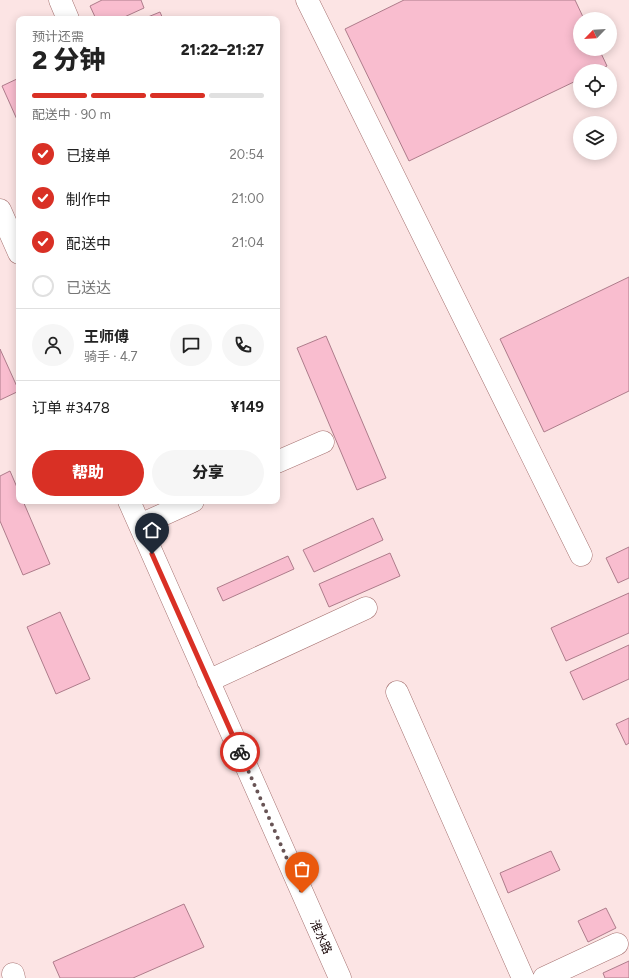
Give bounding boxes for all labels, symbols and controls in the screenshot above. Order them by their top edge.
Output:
north arrow [573,12,617,56]
map controls [573,12,617,160]
text: 预计还需 [32,29,84,44]
text: 21:22–21:27 [181,41,264,59]
text: 2 分钟 [32,44,105,76]
button: locate [573,64,617,108]
text: 配送中 · 90 m [32,107,111,122]
button: layers [573,116,617,160]
icon: check [32,143,54,165]
text: 已接单 [66,147,111,165]
text: 20:54 [230,147,264,162]
icon: check [32,187,54,209]
text: 制作中 [66,191,111,209]
text: 21:00 [231,191,264,206]
icon: check [32,231,54,253]
text: 配送中 [66,235,111,253]
text: 21:04 [232,235,264,250]
text: 已送达 [66,279,111,297]
button: person [32,324,74,366]
button: chat [170,324,212,366]
button: phone [222,324,264,366]
text: 王师傅 [84,328,129,346]
text: 骑手 · 4.7 [84,349,137,364]
text: ¥149 [231,398,264,416]
text: 订单 #3478 [32,399,110,417]
button: 帮助 [32,450,144,496]
button: 分享 [152,450,264,496]
pin [135,513,169,554]
icon: home [141,519,163,541]
courier [220,732,260,772]
icon: bike [229,741,251,763]
pin [285,852,319,893]
icon: bag [291,858,313,880]
street label: 淮水路 [307,918,335,956]

